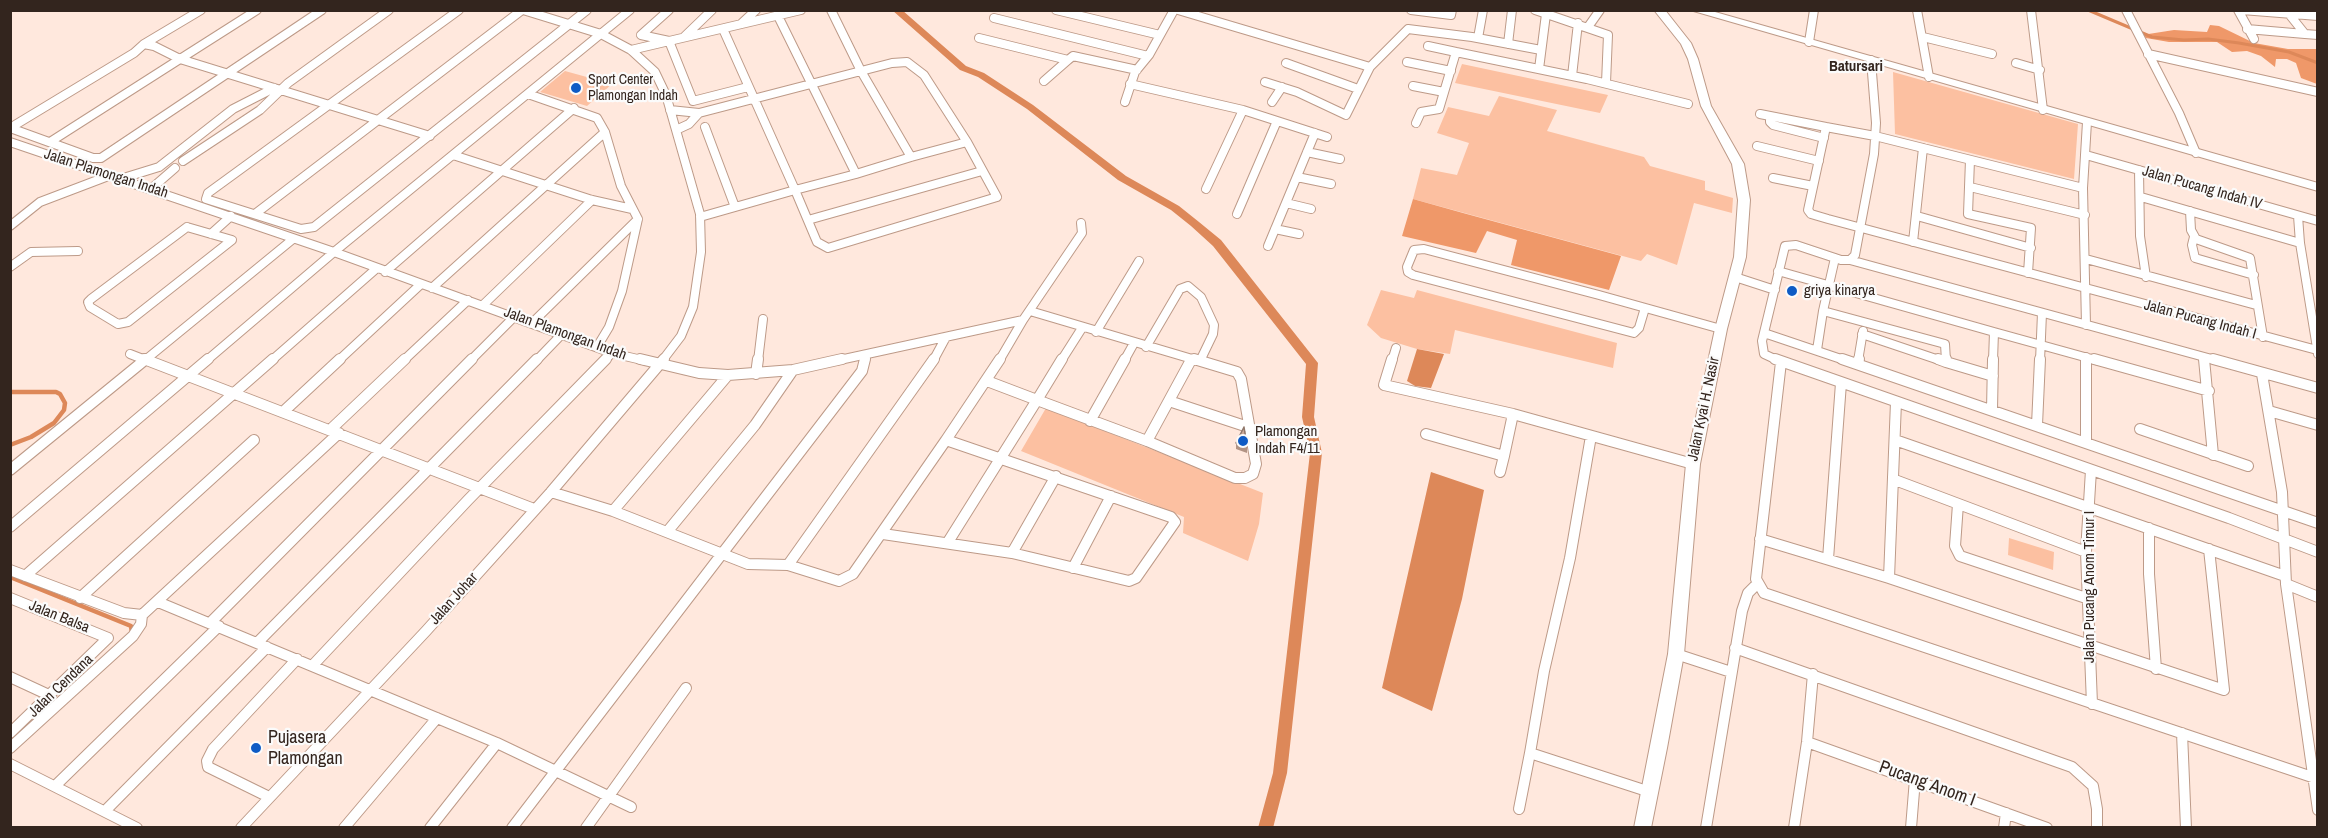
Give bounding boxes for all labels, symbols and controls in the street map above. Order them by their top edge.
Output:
district label: Batursari [1829,58,1883,76]
place label: Sport Center Plamongan Indah [588,72,678,104]
marker: Sport Center Plamongan Indah [569,81,583,95]
street label: Jalan Plamongan Indah [42,145,170,203]
street label: Jalan Pucang Indah IV [2140,162,2264,214]
place label: griya kinarya [1804,282,1875,300]
marker: griya kinarya [1785,284,1799,298]
street label: Jalan Pucang Indah I [2142,296,2258,344]
street label: Jalan Plamongan Indah [501,303,629,365]
street label: Jalan Kyai H. Nasir [1684,355,1724,463]
place label: Plamongan Indah F4/11 [1255,423,1320,458]
marker: Plamongan Indah F4/11 [1236,434,1250,448]
street label: Jalan Pucang Anom Timur I [2081,511,2099,663]
street label: Jalan Johar [426,569,482,629]
street label: Jalan Balsa [26,597,92,637]
street label: Jalan Cendana [25,651,97,721]
place label: Pujasera Plamongan [268,727,343,770]
marker: Pujasera Plamongan [249,741,263,755]
street label: Pucang Anom I [1876,757,1978,811]

